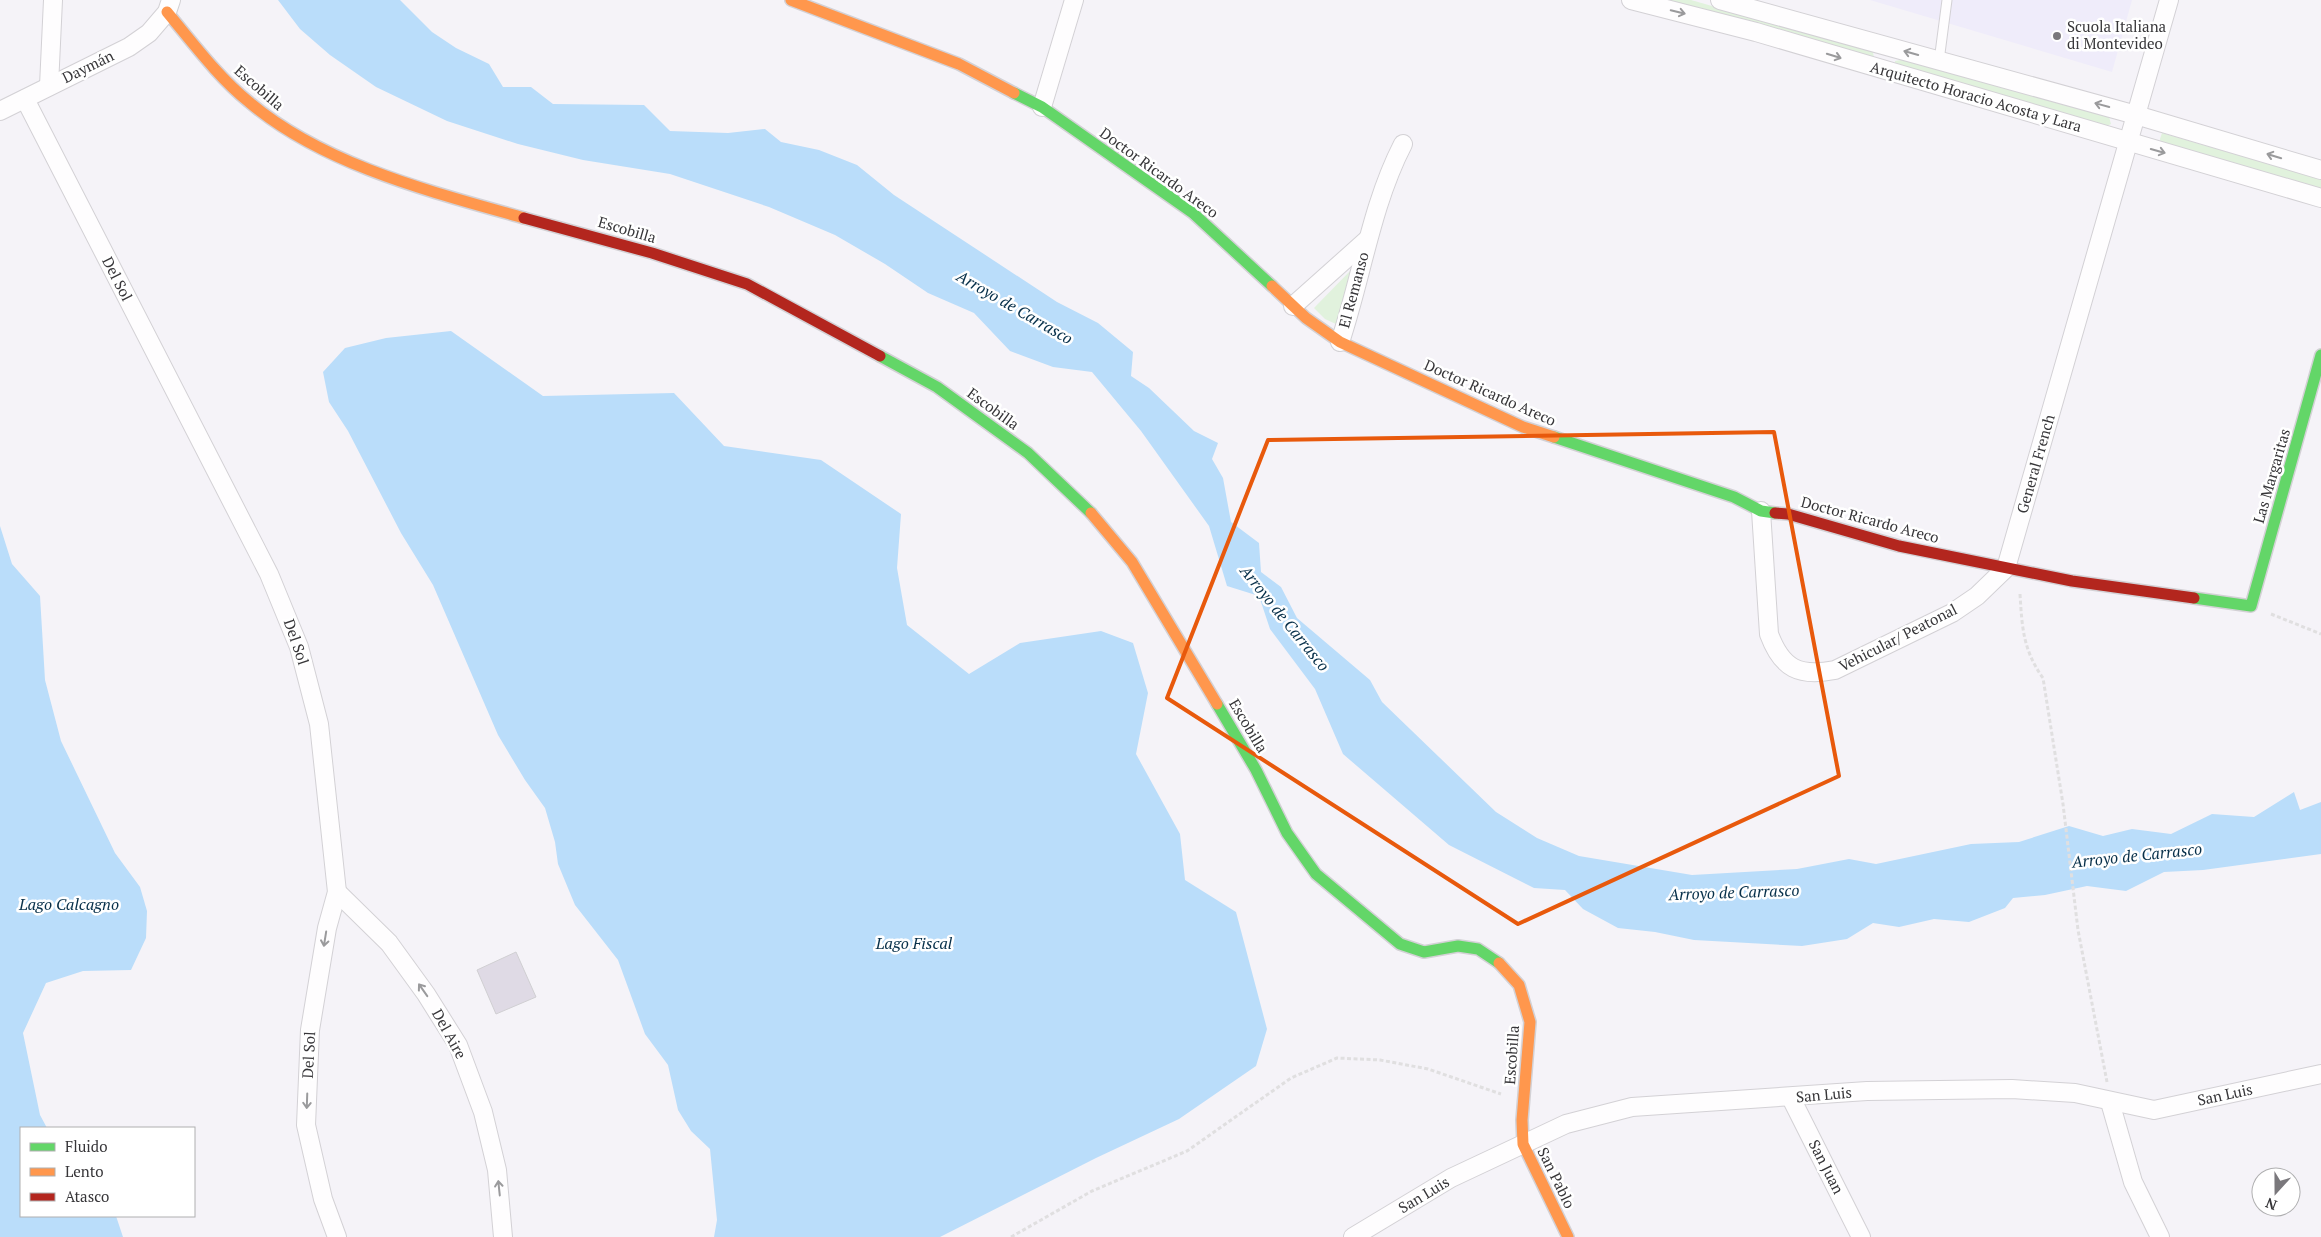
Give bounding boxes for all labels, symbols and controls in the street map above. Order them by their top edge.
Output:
one-way arrow [1670,8,1686,17]
place label: Scuola Italiana di Montevideo [2067,16,2167,53]
marker: Scuola Italiana di Montevideo [2051,30,2063,42]
street label: Daymán [58,45,117,87]
one-way arrow [1904,48,1920,58]
one-way arrow [1826,51,1842,61]
street label: Arquitecto Horacio Acosta y Lara [1868,56,2085,136]
street label: Escobilla [231,60,289,115]
one-way arrow [2094,100,2110,110]
street label: Doctor Ricardo Areco [1096,122,1223,222]
one-way arrow [2150,146,2166,156]
one-way arrow [2267,151,2283,161]
street label: Escobilla [596,211,659,247]
street label: El Remanso [1333,250,1373,330]
street label: Del Sol [98,253,138,304]
water label: Arroyo de Carrasco [952,264,1077,349]
street label: Doctor Ricardo Areco [1421,354,1559,430]
street label: Escobilla [964,383,1024,434]
street label: General French [2011,412,2059,516]
street label: Las Margaritas [2248,426,2294,525]
street label: Doctor Ricardo Areco [1799,491,1941,547]
water label: Arroyo de Carrasco [1235,559,1335,676]
street label: Vehicular/ Peatonal [1835,599,1960,676]
street label: Del Sol [280,616,314,667]
street label: Escobilla [1225,695,1273,757]
water label: Arroyo de Carrasco [2070,837,2203,873]
water label: Arroyo de Carrasco [1667,879,1800,905]
water label: Lago Calcagno [18,893,119,915]
one-way arrow [319,931,329,947]
water label: Lago Fiscal [875,932,953,954]
one-way arrow [418,983,428,997]
street label: Del Aire [428,1005,472,1062]
street label: Escobilla [1499,1024,1523,1085]
street label: Del Sol [297,1031,319,1079]
street label: San Luis [2195,1078,2254,1110]
street label: San Luis [1795,1082,1853,1106]
one-way arrow [303,1092,312,1108]
legend [20,1127,195,1217]
text: Fluido [65,1136,107,1156]
street label: San Juan [1805,1136,1849,1197]
street label: San Pablo [1534,1144,1580,1211]
text: Lento [65,1161,104,1181]
north arrow [2251,1167,2301,1217]
street label: San Luis [1394,1171,1453,1217]
one-way arrow [494,1181,504,1197]
text: Atasco [65,1186,109,1206]
text: N [2262,1194,2280,1215]

